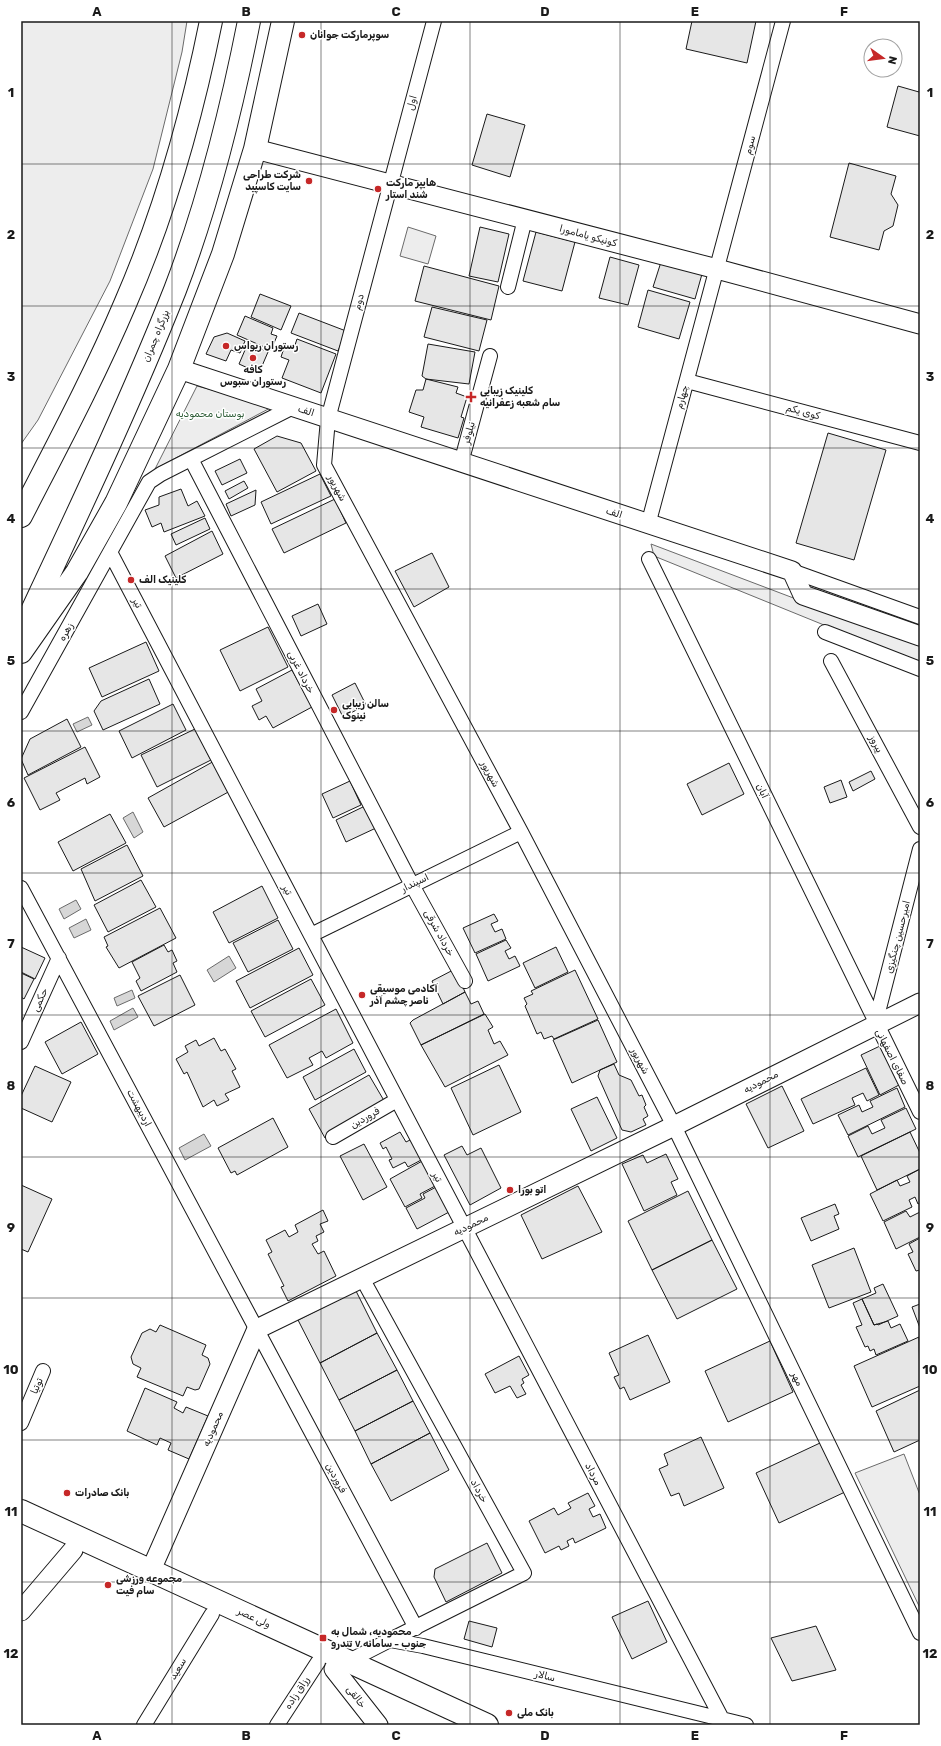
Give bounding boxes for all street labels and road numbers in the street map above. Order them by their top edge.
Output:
street label: اول [404,94,420,112]
street label: سوم [742,134,758,156]
street label: کونیکو یامامورا [558,223,619,250]
street label: دوم [351,292,367,311]
street label: بزرگراه چمران [140,308,172,364]
street label: چهارم [673,384,691,410]
street label: کوی یکم [785,402,822,422]
street label: الف [296,403,316,419]
street label: نیلوفر [460,420,478,447]
street label: شهریور [325,472,349,503]
street label: الف [604,505,624,521]
street label: تیر [129,595,145,611]
street label: زهره [56,621,76,643]
street label: خرداد غربی [285,649,317,695]
street label: پیروز [865,732,886,756]
street label: شهریور [478,758,502,789]
street label: آبان [753,781,771,801]
street label: اسپندار [398,871,431,896]
street label: تیر [279,882,295,898]
street label: امیرحسین چنگیزی [883,899,913,975]
street label: خرداد شرقی [421,908,457,958]
street label: حکمی [29,986,51,1014]
street label: صفای اصفهانی [873,1027,911,1087]
street label: شهریور [628,1045,652,1076]
street label: محمودیه [742,1068,781,1096]
street label: اردیبهشت [124,1087,154,1129]
street label: فروردین [348,1105,382,1131]
street label: تیر [429,1169,445,1185]
street label: محمودیه [452,1211,491,1239]
street label: مهر [788,1369,806,1389]
street label: توتیا [28,1376,46,1396]
street label: محمودیه [200,1409,226,1448]
street label: فروردین [323,1461,349,1495]
street label: مرداد [582,1461,604,1488]
street label: خرداد [468,1477,490,1505]
street label: ولی عصر [235,1605,273,1631]
street label: سعید [167,1656,189,1682]
street label: سالار [533,1667,556,1684]
street label: رزاق زاده [282,1674,312,1712]
street label: خالقی [344,1683,368,1711]

